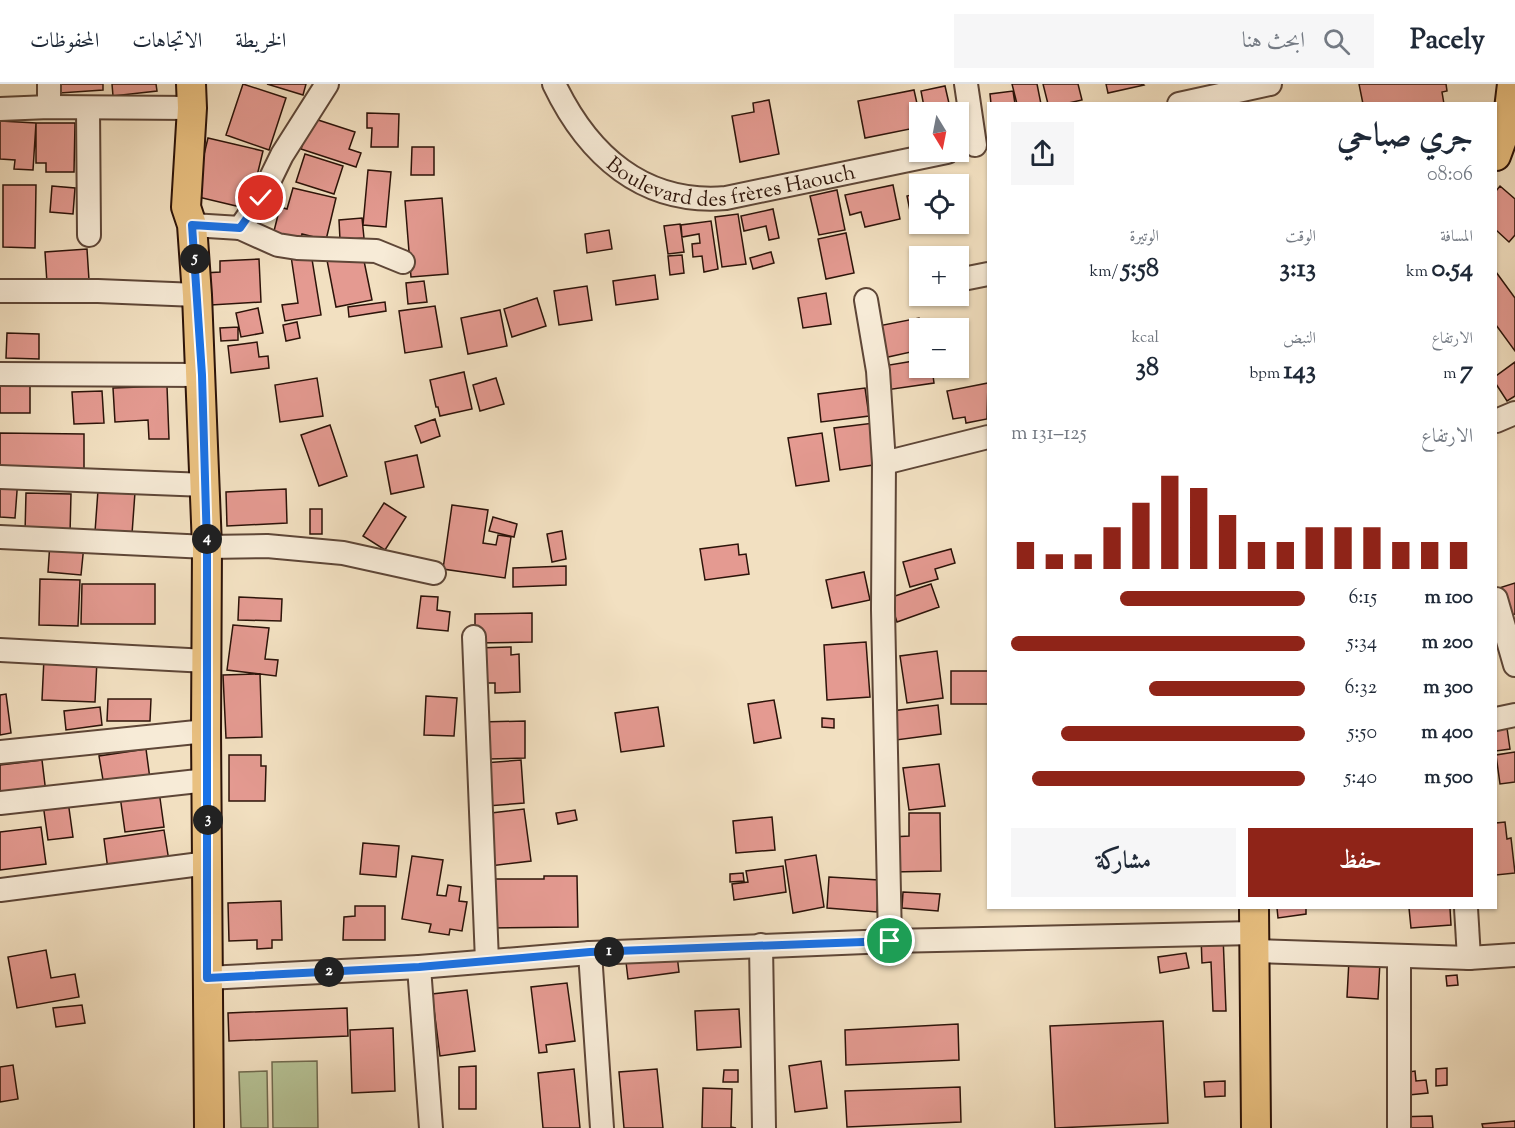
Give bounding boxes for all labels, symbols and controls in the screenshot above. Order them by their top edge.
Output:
search box [954,14,1374,68]
text: Pacely [1410,21,1485,61]
icon: search [1320,25,1353,58]
text: ابحث هنا [1242,26,1305,58]
text: المحفوظات [30,27,99,57]
text: الاتجاهات [132,27,202,57]
text: الخريطة [235,27,286,57]
north arrow [909,102,969,162]
map controls [909,102,969,378]
text: جري صباحي [1337,114,1473,162]
button: share [1011,122,1074,185]
street label: Boulevard des frères Haouch [599,151,858,216]
text: 08:06 [1427,161,1473,190]
pin [235,172,286,223]
button: locate [909,174,969,234]
icon: check [244,181,277,214]
text: الوتيرة [1129,226,1159,249]
text: الوقت [1285,226,1316,249]
text: المسافة [1440,226,1473,249]
pin: 5 [180,244,210,274]
button: + [909,246,969,306]
text: 5 [192,247,198,270]
text: 5:58 [1121,251,1159,288]
text: 3:13 [1279,251,1316,288]
text: 0.54 [1431,251,1473,288]
text: /km [1089,261,1121,284]
text: km [1406,261,1431,284]
button: − [909,318,969,378]
text: kcal [1132,327,1159,350]
text: النبض [1283,328,1316,351]
text: الارتفاع [1431,328,1473,351]
text: 38 [1135,350,1159,387]
text: 143 [1284,353,1316,390]
text: 7 [1460,353,1473,390]
text: bpm [1249,363,1284,386]
text: m [1443,363,1460,386]
text: 125–131 m [1011,420,1087,449]
text: الارتفاع [1421,423,1473,452]
pin: 4 [192,524,222,554]
text: 4 [203,527,211,550]
text: 6:15 [1348,584,1377,613]
text: 100 m [1424,584,1473,613]
text: 5:34 [1347,629,1377,658]
text: 200 m [1422,629,1473,658]
text: 6:32 [1345,674,1377,703]
text: 300 m [1423,674,1473,703]
text: 5:50 [1348,719,1377,748]
text: 400 m [1421,719,1473,748]
text: 5:40 [1344,764,1377,793]
text: 500 m [1424,764,1473,793]
pin: 3 [193,805,223,835]
text: 3 [205,808,211,831]
button: مشاركة [1011,828,1236,897]
button: حفظ [1248,828,1473,897]
pin [864,915,915,966]
icon: arrive [873,924,906,957]
pin: 1 [594,937,624,967]
text: 1 [606,940,612,963]
pin: 2 [314,957,344,987]
text: 2 [325,960,333,983]

